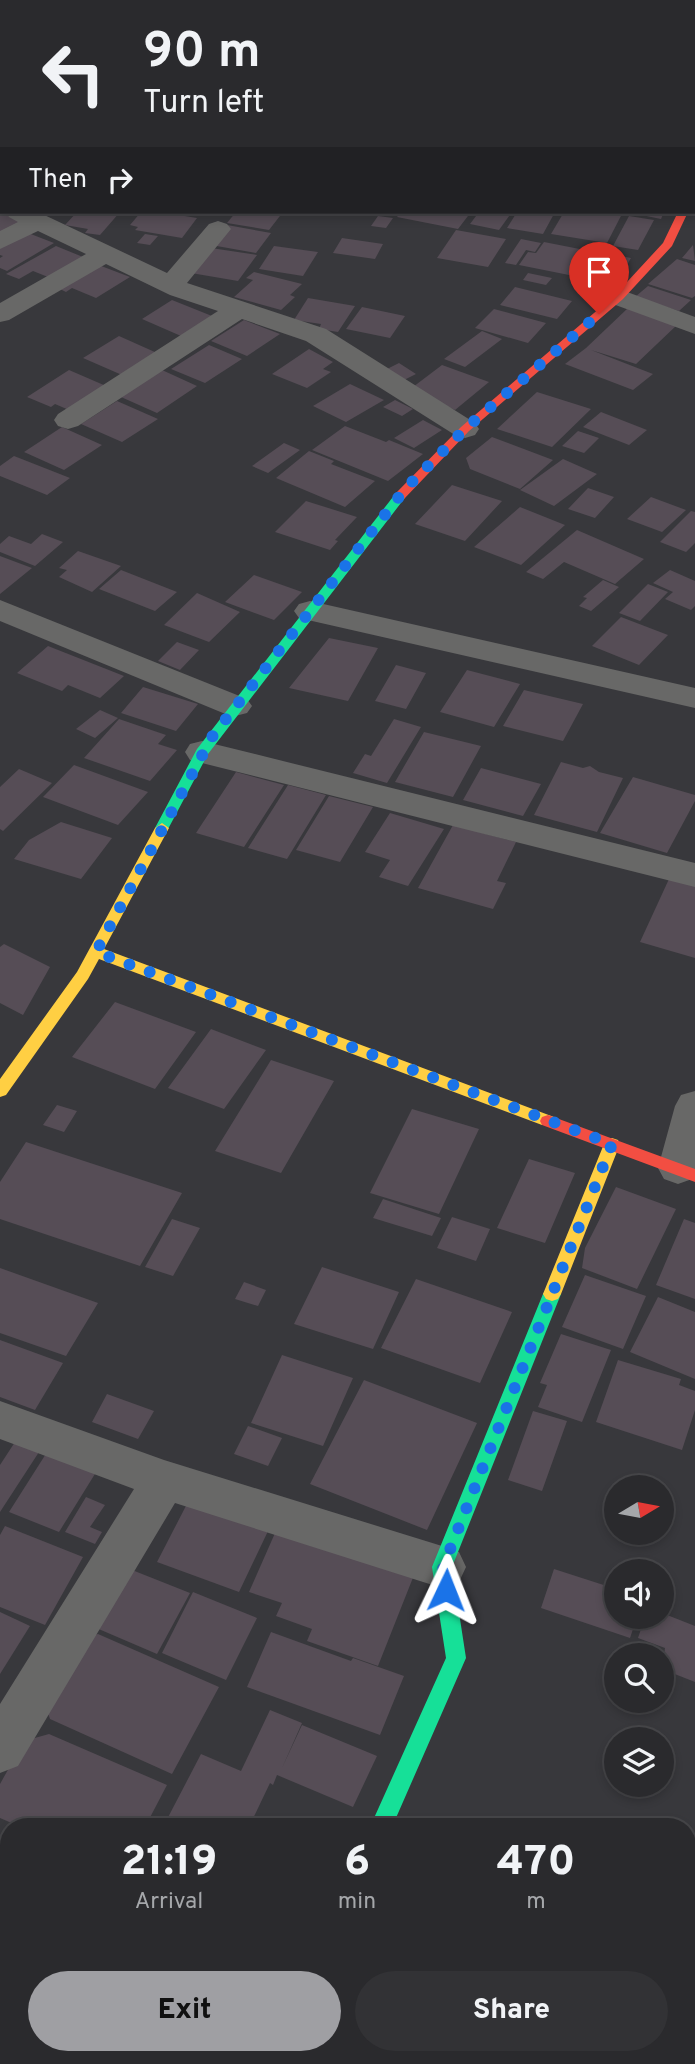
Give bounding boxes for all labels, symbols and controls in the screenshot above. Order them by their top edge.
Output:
text: 90 m [143,23,261,85]
icon: left [28,28,119,119]
text: Turn left [143,84,264,124]
icon: right [101,161,139,199]
text: Then [28,164,87,197]
pin [569,242,629,314]
icon: arrive [580,253,618,291]
north arrow [604,1475,674,1545]
map controls [604,1475,674,1797]
position arrow [409,1553,483,1627]
button: sound [604,1559,674,1629]
button: search [604,1643,674,1713]
button: layers [604,1727,674,1797]
text: 21:19 [121,1837,217,1890]
text: 6 [344,1837,370,1890]
text: 470 [497,1837,575,1890]
text: Arrival [135,1888,203,1917]
text: min [338,1888,376,1917]
text: m [526,1888,546,1917]
button: Exit [28,1971,341,2051]
button: Share [355,1971,668,2051]

